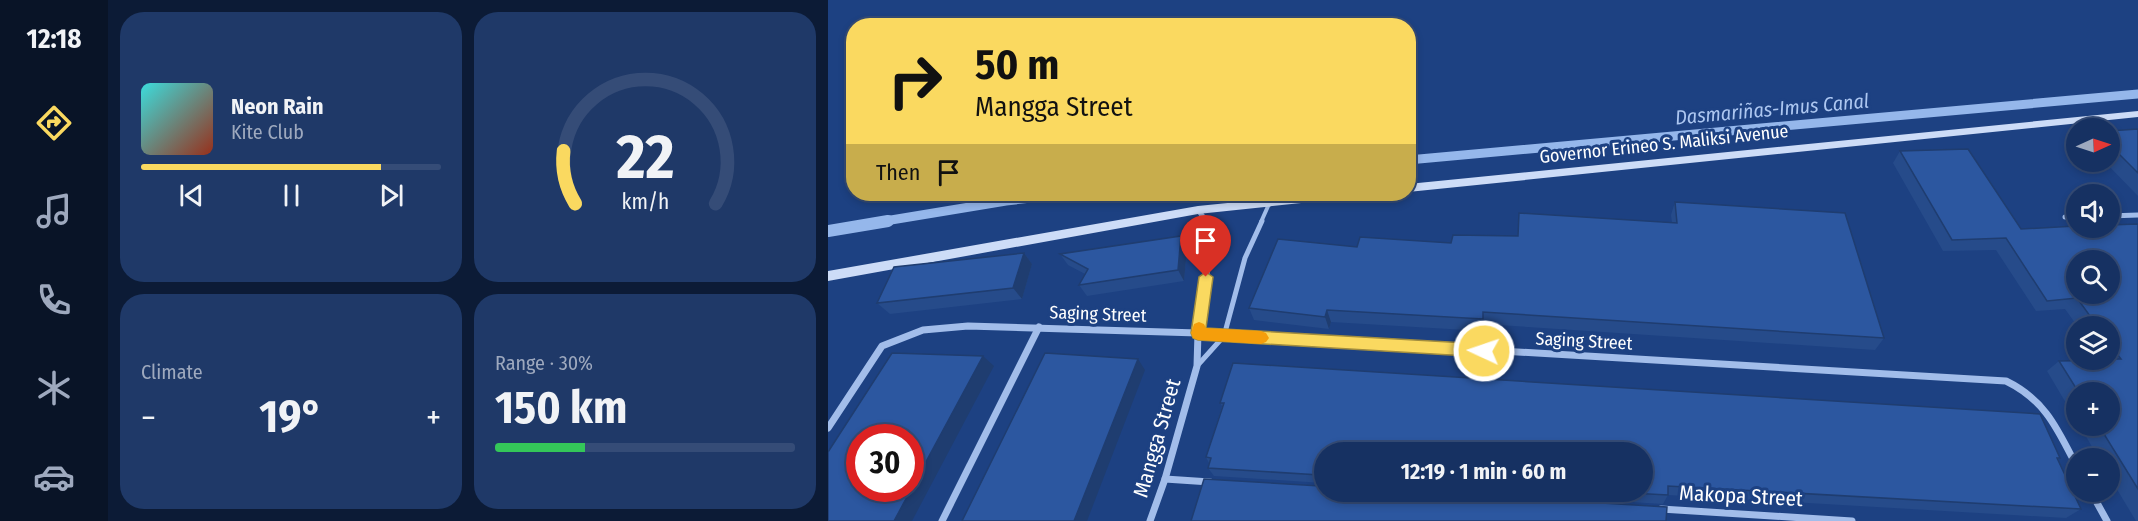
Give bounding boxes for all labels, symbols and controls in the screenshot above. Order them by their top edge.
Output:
text: 12:18 [27,23,81,55]
text: 50 m [975,40,1059,90]
icon: right [876,42,954,120]
water label: Dasmariñas-Imus Canal [1674,89,1870,129]
text: Mangga Street [975,91,1133,123]
text: Neon Rain [231,93,324,120]
icon: directions [33,102,75,144]
north arrow [2066,118,2120,172]
map controls [2066,118,2120,502]
text: Kite Club [231,120,304,144]
text: 22 [615,120,674,195]
street label: Governor Erineo S. Maliksi Avenue [1539,120,1790,168]
icon: arrive [932,156,965,189]
text: Then [876,159,920,186]
icon: previous [175,179,208,212]
icon: pause [275,179,308,212]
icon: next [375,179,408,212]
button: sound [2066,184,2120,238]
icon: music [33,190,75,232]
text: km/h [621,190,669,216]
pin [1180,215,1231,277]
icon: arrive [1189,224,1222,257]
button: search [2066,250,2120,304]
icon: phone [33,279,75,321]
street label: Saging Street [1049,301,1147,327]
button: layers [2066,316,2120,370]
position arrow [1452,319,1516,383]
street label: Saging Street [1535,327,1633,355]
text: Range · 30% [495,351,593,375]
text: Climate [141,360,203,384]
icon: climate [33,367,75,409]
street label: Mangga Street [1128,375,1186,500]
text: 150 km [495,381,627,435]
button: + [2066,382,2120,436]
text: 19° [259,390,323,444]
text: − [141,398,156,438]
text: + [426,398,441,438]
speed limit sign: 30 [846,424,924,502]
button: − [2066,448,2120,502]
icon: car [33,456,75,498]
text: 12:19 · 1 min · 60 m [1401,458,1566,485]
street label: Makopa Street [1679,480,1804,512]

